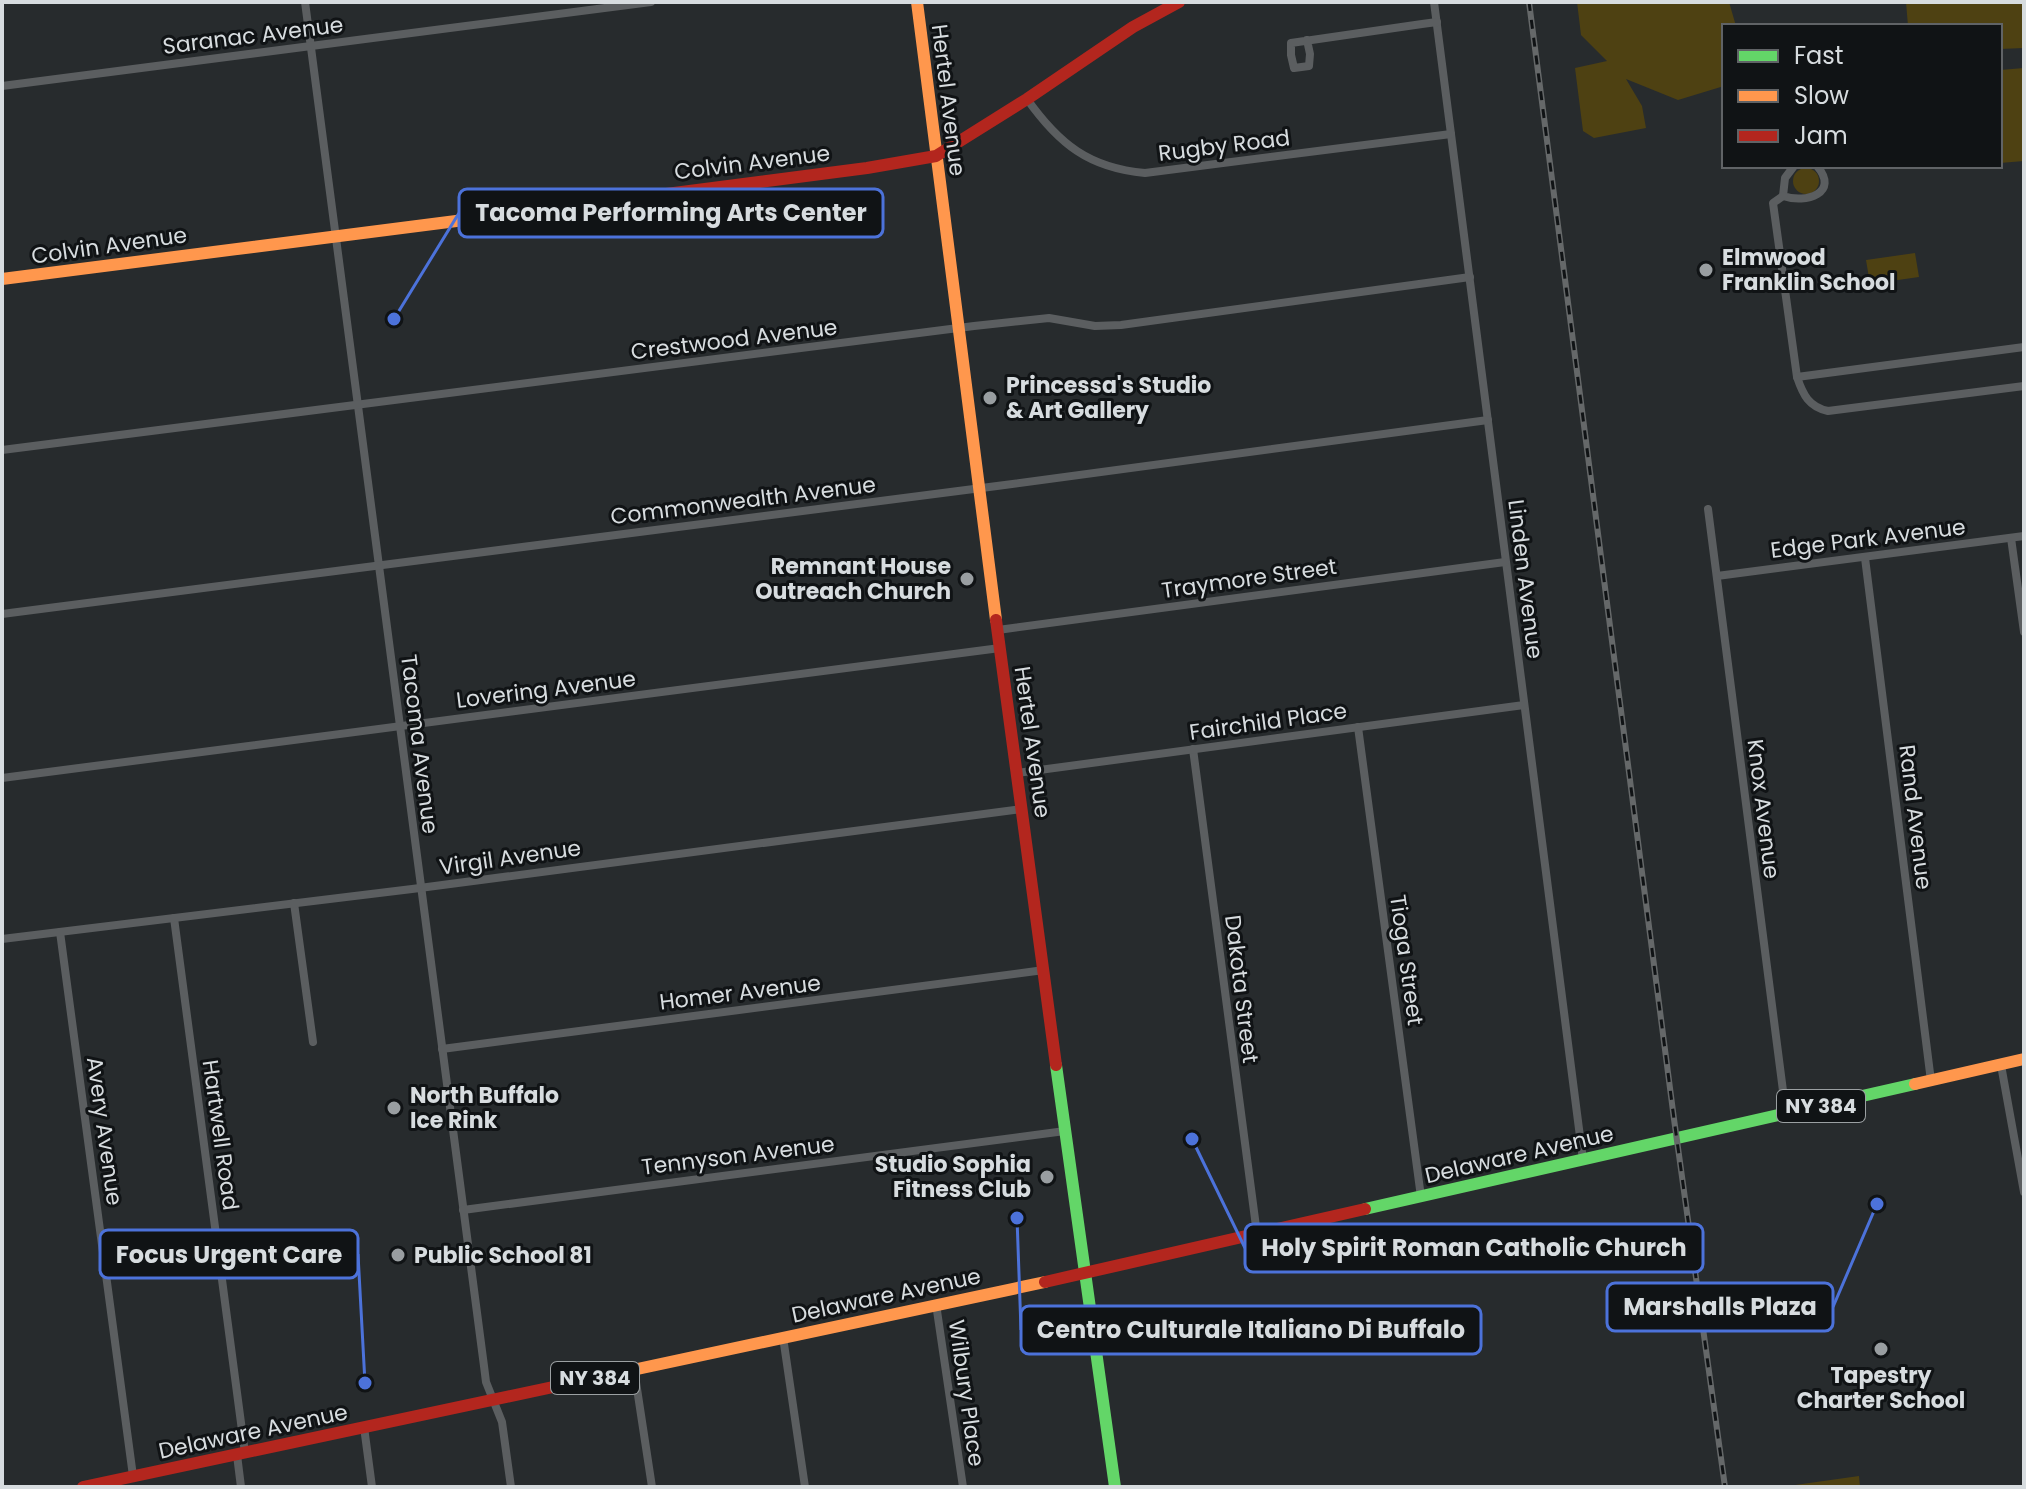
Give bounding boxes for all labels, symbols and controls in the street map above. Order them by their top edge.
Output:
street label: Saranac Avenue [161,9,345,62]
street label: Hertel Avenue [924,22,973,178]
legend [1722,24,2002,168]
text: Fast [1794,39,1844,72]
text: Slow [1794,79,1849,112]
text: Jam [1794,119,1848,152]
street label: Rugby Road [1156,122,1292,169]
street label: Colvin Avenue [672,138,832,187]
callout: Tacoma Performing Arts Center [459,189,883,237]
text: Tacoma Performing Arts Center [475,196,867,229]
street label: Colvin Avenue [29,219,189,272]
place label: Elmwood Franklin School [1722,242,1895,298]
marker: Elmwood Franklin School [1697,261,1715,279]
street label: Crestwood Avenue [629,311,839,368]
place label: Princessa's Studio & Art Gallery [1006,370,1211,426]
marker: Princessa's Studio & Art Gallery [981,389,999,407]
street label: Commonwealth Avenue [609,469,878,532]
street label: Linden Avenue [1500,498,1551,660]
street label: Edge Park Avenue [1769,511,1967,566]
place label: Remnant House Outreach Church [755,551,951,607]
street label: Traymore Street [1160,551,1338,606]
marker: Remnant House Outreach Church [958,570,976,588]
street label: Tacoma Avenue [393,653,446,835]
street label: Lovering Avenue [455,663,638,716]
street label: Hertel Avenue [1007,664,1058,820]
street label: Fairchild Place [1187,695,1349,748]
street label: Knox Avenue [1740,738,1787,881]
street label: Rand Avenue [1891,743,1940,891]
street label: Virgil Avenue [437,832,583,883]
street label: Tioga Street [1382,893,1431,1027]
street label: Dakota Street [1217,913,1266,1065]
street label: Homer Avenue [658,967,822,1018]
street label: Avery Avenue [79,1055,130,1207]
street label: Hartwell Road [195,1058,246,1212]
place label: North Buffalo Ice Rink [410,1080,559,1136]
road number: NY 384 [1777,1090,1865,1122]
marker: North Buffalo Ice Rink [385,1099,403,1117]
street label: Delaware Avenue [1422,1118,1616,1191]
street label: Tennyson Avenue [640,1128,836,1183]
place label: Studio Sophia Fitness Club [875,1149,1031,1205]
marker: Studio Sophia Fitness Club [1038,1168,1056,1186]
callout: Holy Spirit Roman Catholic Church [1245,1224,1703,1272]
callout: Focus Urgent Care [100,1230,358,1278]
text: Holy Spirit Roman Catholic Church [1261,1231,1687,1264]
text: Focus Urgent Care [116,1238,342,1271]
place label: Public School 81 [414,1240,592,1271]
marker: Public School 81 [389,1246,407,1264]
street label: Delaware Avenue [789,1260,984,1331]
callout: Marshalls Plaza [1607,1283,1833,1331]
text: Marshalls Plaza [1623,1290,1817,1323]
callout: Centro Culturale Italiano Di Buffalo [1021,1306,1481,1354]
text: Centro Culturale Italiano Di Buffalo [1037,1313,1465,1346]
street label: Wilbury Place [941,1318,992,1468]
marker: Tapestry Charter School [1872,1340,1890,1358]
place label: Tapestry Charter School [1797,1360,1965,1416]
road number: NY 384 [551,1362,639,1394]
street label: Delaware Avenue [156,1396,351,1467]

